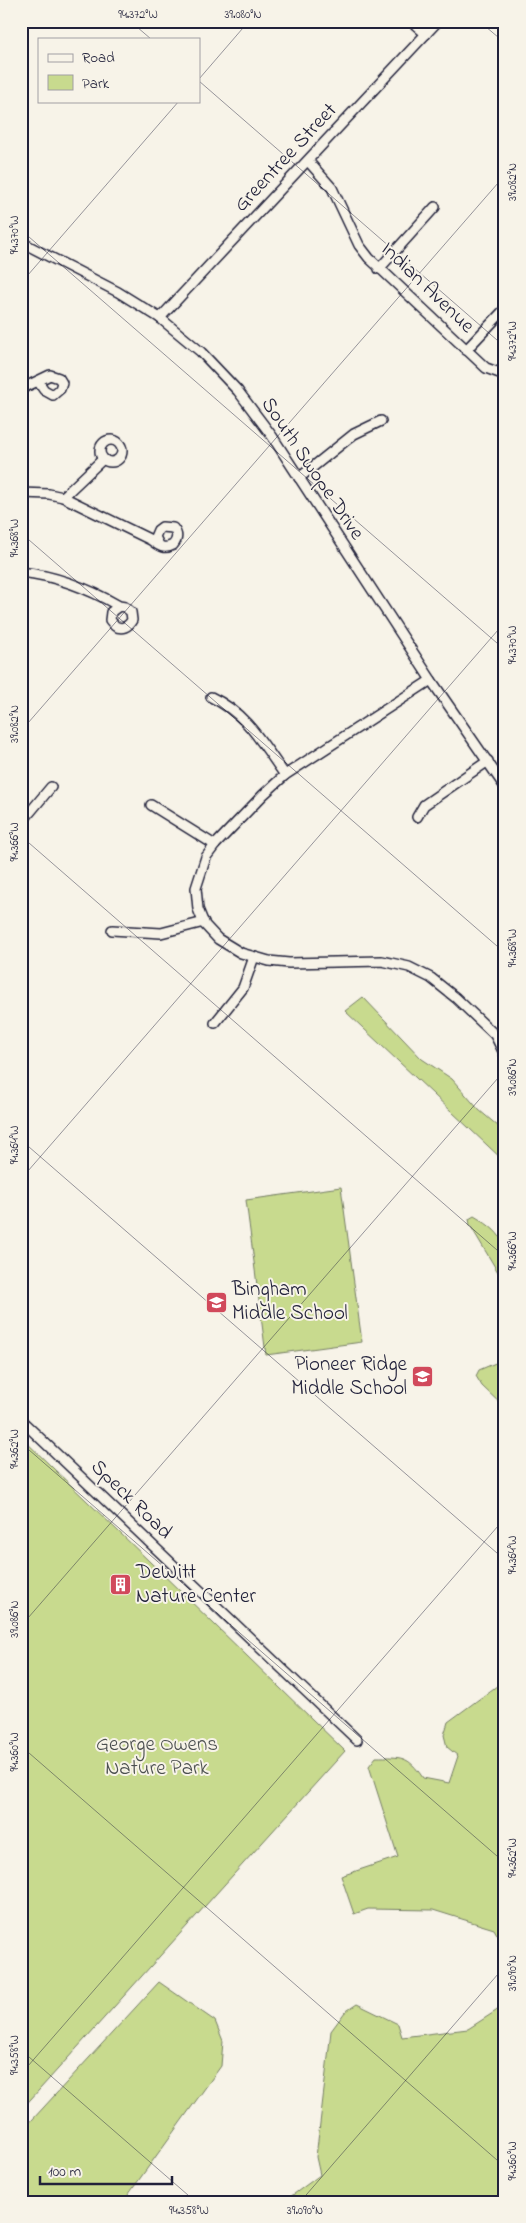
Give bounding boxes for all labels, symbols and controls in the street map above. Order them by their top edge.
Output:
text: 94.372°W [118,6,158,24]
text: 39.080°N [224,6,262,24]
legend [38,38,200,102]
text: Road [82,47,115,69]
text: Park [82,73,110,95]
street label: Greentree Street [227,97,345,219]
text: 39.082°N [504,163,522,201]
text: 94.370°W [6,216,24,254]
street label: Indian Avenue [373,235,481,341]
text: 94.372°W [504,321,522,361]
street label: South Swope Drive [253,392,371,547]
text: 94.368°W [6,519,24,557]
text: 94.370°W [504,626,522,664]
text: 39.082°N [6,705,24,743]
text: 94.366°W [6,822,24,862]
text: 94.368°W [504,929,522,967]
text: 39.086°N [504,1058,522,1096]
text: 94.364°W [6,1126,24,1164]
text: 94.366°W [504,1231,522,1271]
place label: Bingham Middle School [231,1275,348,1329]
school or university icon: Bingham Middle School [204,1290,228,1314]
place label: Pioneer Ridge Middle School [291,1350,408,1404]
school or university icon: Pioneer Ridge Middle School [411,1365,435,1389]
text: 94.362°W [6,1429,24,1469]
street label: Speck Road [83,1453,179,1547]
text: 94.364°W [504,1536,522,1574]
place label: DeWitt Nature Center [135,1558,256,1612]
building icon: DeWitt Nature Center [108,1573,132,1597]
text: 39.086°N [6,1600,24,1638]
park label: George Owens Nature Park [96,1730,218,1784]
text: 94.360°W [6,1733,24,1771]
text: 94.362°W [504,1838,522,1878]
text: 39.090°N [504,1955,522,1991]
text: 94.358°W [6,2035,24,2075]
text: 94.360°W [504,2142,522,2180]
scale bar [40,2153,172,2185]
text: 100 m [48,2161,81,2183]
text: 94.358°W [169,2202,209,2220]
text: 39.090°N [287,2202,323,2220]

